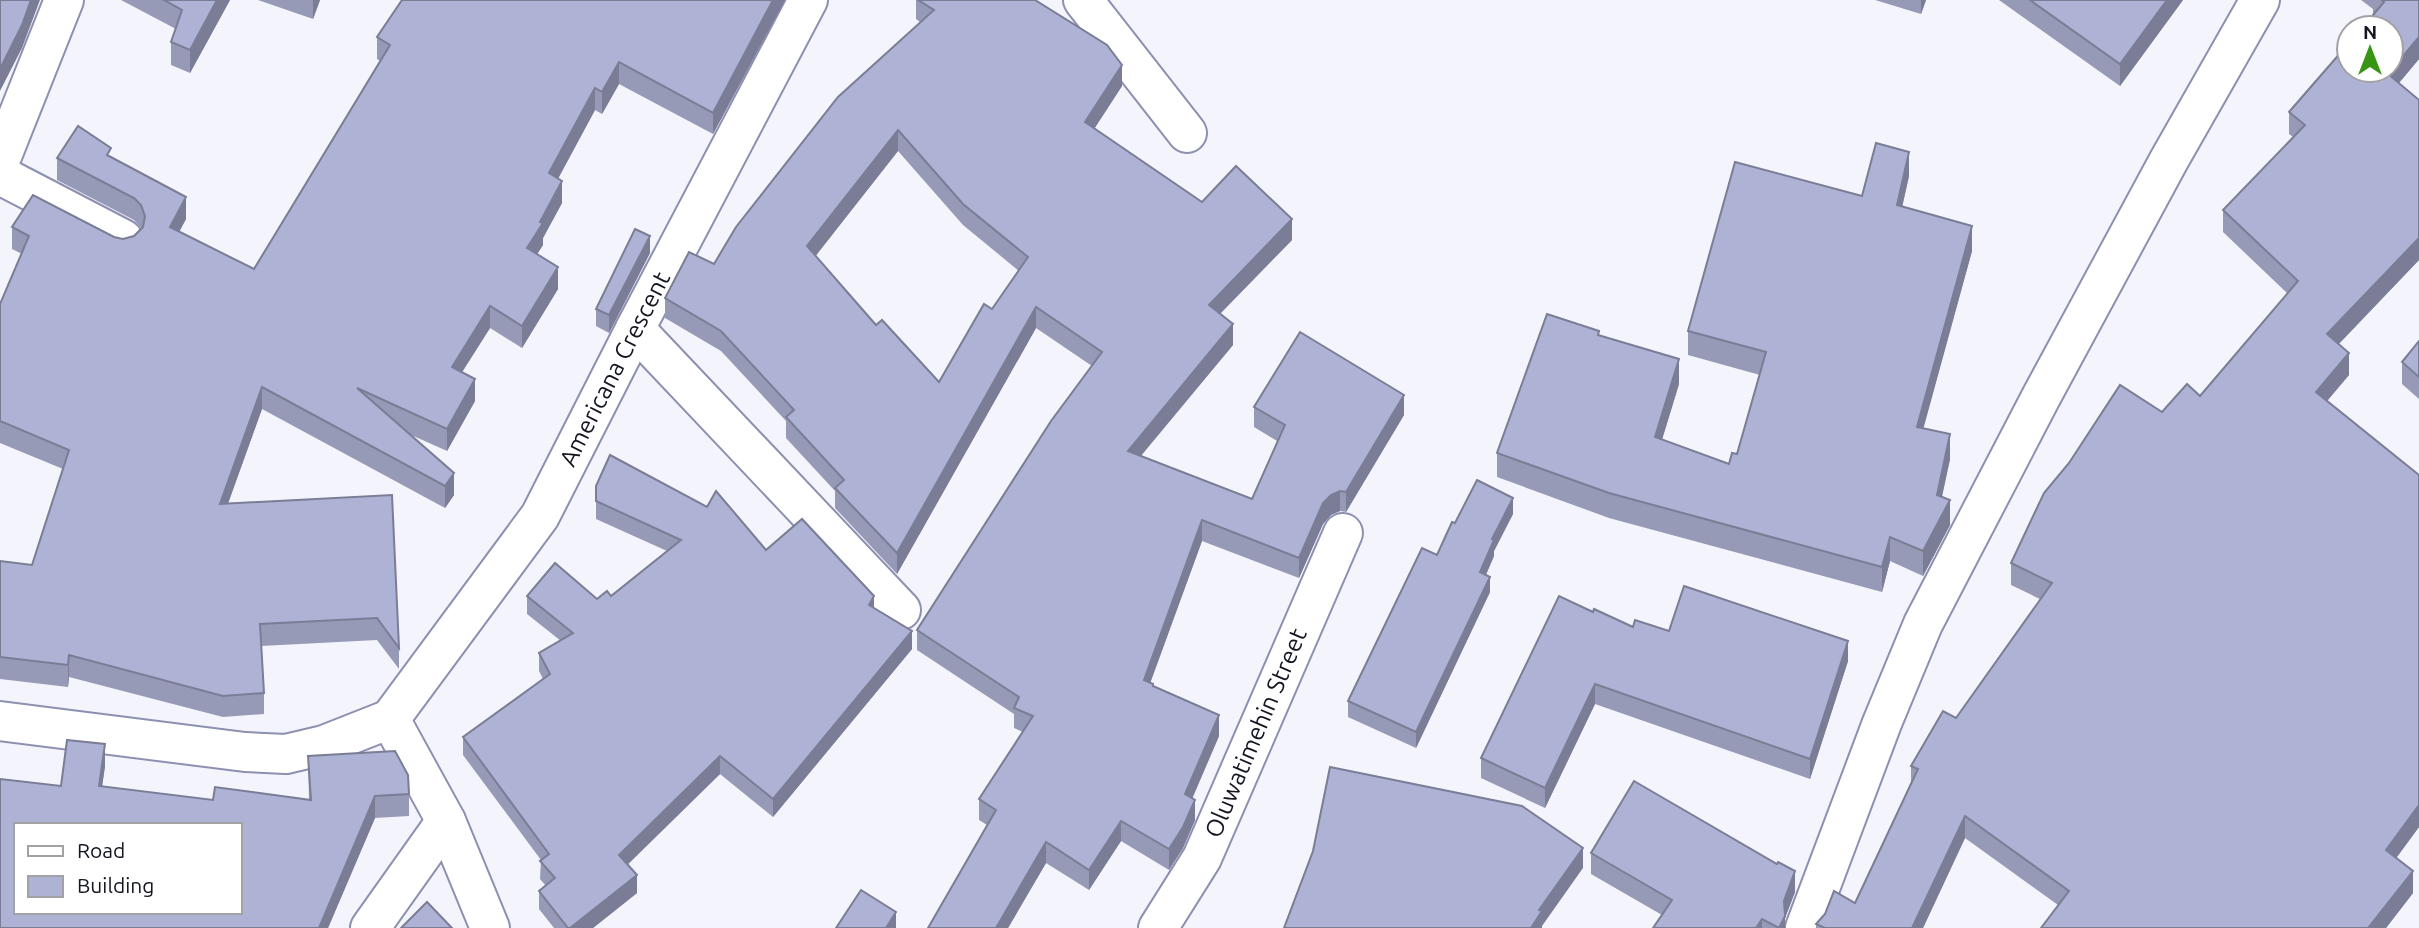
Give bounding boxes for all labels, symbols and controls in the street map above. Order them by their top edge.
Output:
north arrow [2335,14,2405,84]
text: N [2363,21,2377,43]
street label: Americana Crescent [554,267,675,470]
street label: Oluwatimehin Street [1199,624,1312,841]
legend [14,823,242,914]
text: Road [77,838,125,862]
text: Building [77,873,154,897]

